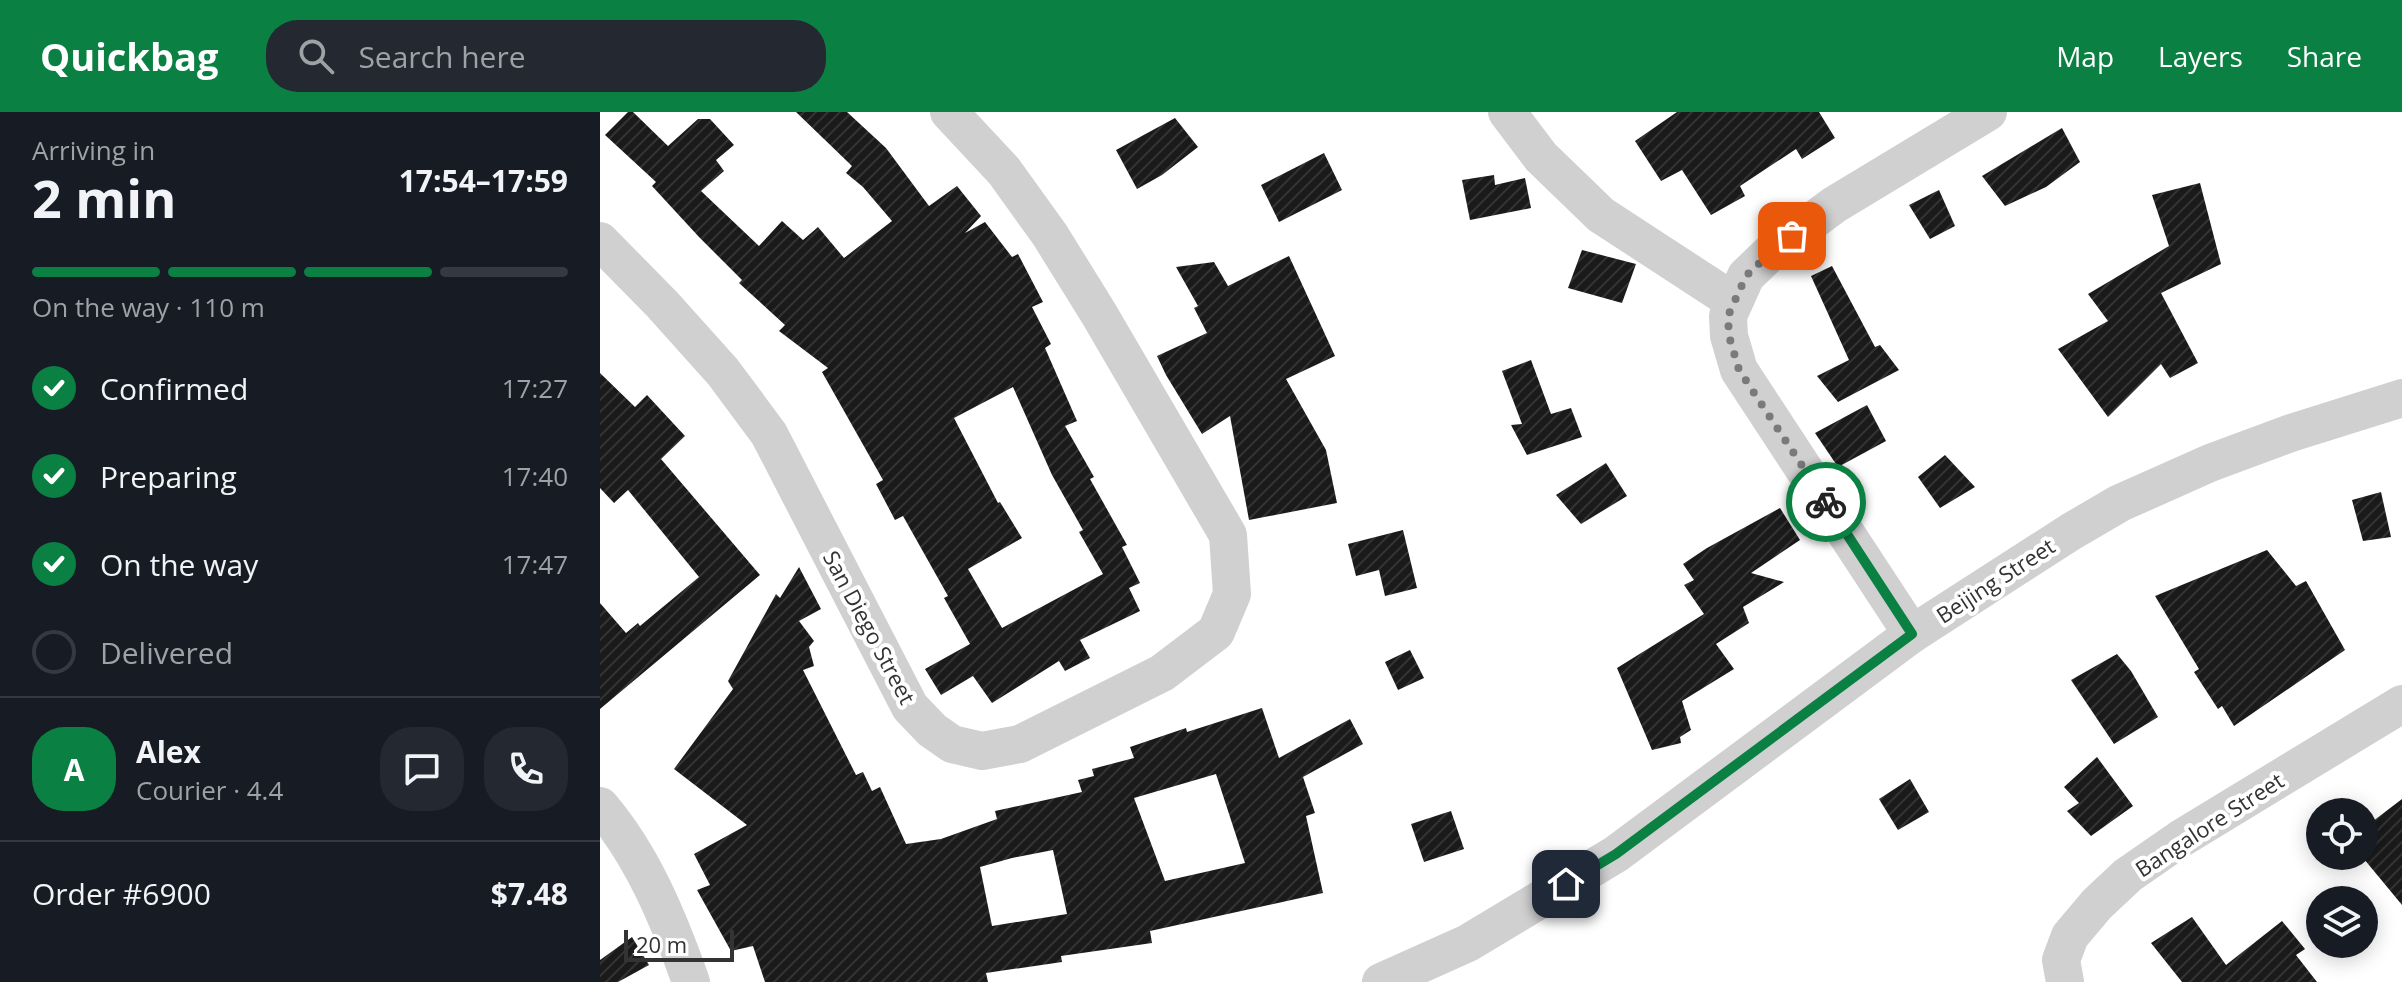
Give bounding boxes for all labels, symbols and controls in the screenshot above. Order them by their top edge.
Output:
search box [266,20,826,92]
text: Quickbag [40,30,218,82]
icon: search [294,34,338,78]
text: Search here [358,36,526,77]
text: Map [2056,37,2114,75]
text: Layers [2158,37,2243,75]
text: Share [2287,37,2362,75]
text: Arriving in [32,132,155,168]
text: 17:54–17:59 [399,160,568,201]
text: 2 min [32,162,176,233]
pin [1758,202,1826,270]
icon: bag [1770,214,1814,258]
text: On the way · 110 m [32,289,265,325]
icon: check [32,366,76,410]
text: Confirmed [100,368,248,409]
text: 17:27 [502,370,568,406]
icon: check [32,454,76,498]
text: Preparing [100,456,237,497]
text: 17:40 [502,458,568,494]
courier [1786,462,1866,542]
icon: bike [1804,480,1848,524]
street label: Beijing Street [1930,530,2060,630]
icon: check [32,542,76,586]
text: On the way [100,544,258,585]
street label: San Diego Street [817,545,923,709]
text: 17:47 [502,546,568,582]
text: Delivered [100,632,233,673]
button: chat [380,727,464,811]
button: phone [484,727,568,811]
text: Alex [136,731,201,772]
text: A [64,749,84,790]
street label: Bangalore Street [2129,765,2289,883]
text: Courier · 4.4 [136,772,283,808]
map controls [2306,798,2378,958]
button: locate [2306,798,2378,870]
pin [1532,850,1600,918]
icon: home [1544,862,1588,906]
text: Order #6900 [32,873,211,914]
text: $7.48 [491,873,568,914]
button: layers [2306,886,2378,958]
scale bar [624,926,734,962]
text: 20 m [636,929,687,959]

